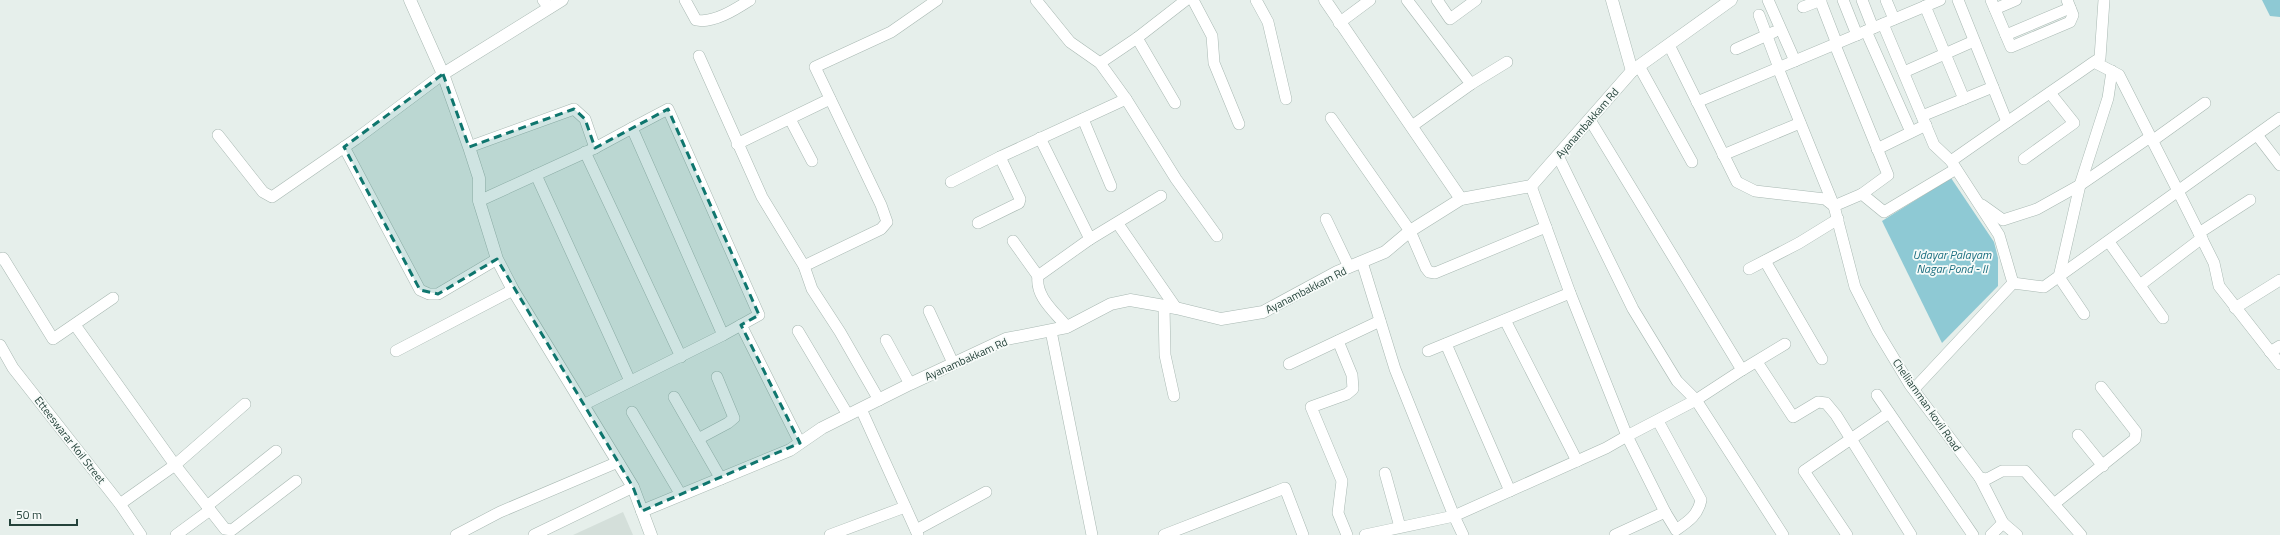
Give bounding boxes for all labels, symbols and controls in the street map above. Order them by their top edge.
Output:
street label: Ayanambakkam Rd [1552,84,1622,162]
water label: Udayar Palayam Nagar Pond - II [1913,245,1992,278]
street label: Ayanambakkam Rd [1263,263,1349,317]
street label: Ayanambakkam Rd [922,333,1010,384]
street label: Chelliamman kovil Road [1889,355,1965,455]
street label: Etteeswarar Koil Street [31,393,109,487]
scale bar [10,501,77,527]
text: 50 m [16,505,42,524]

